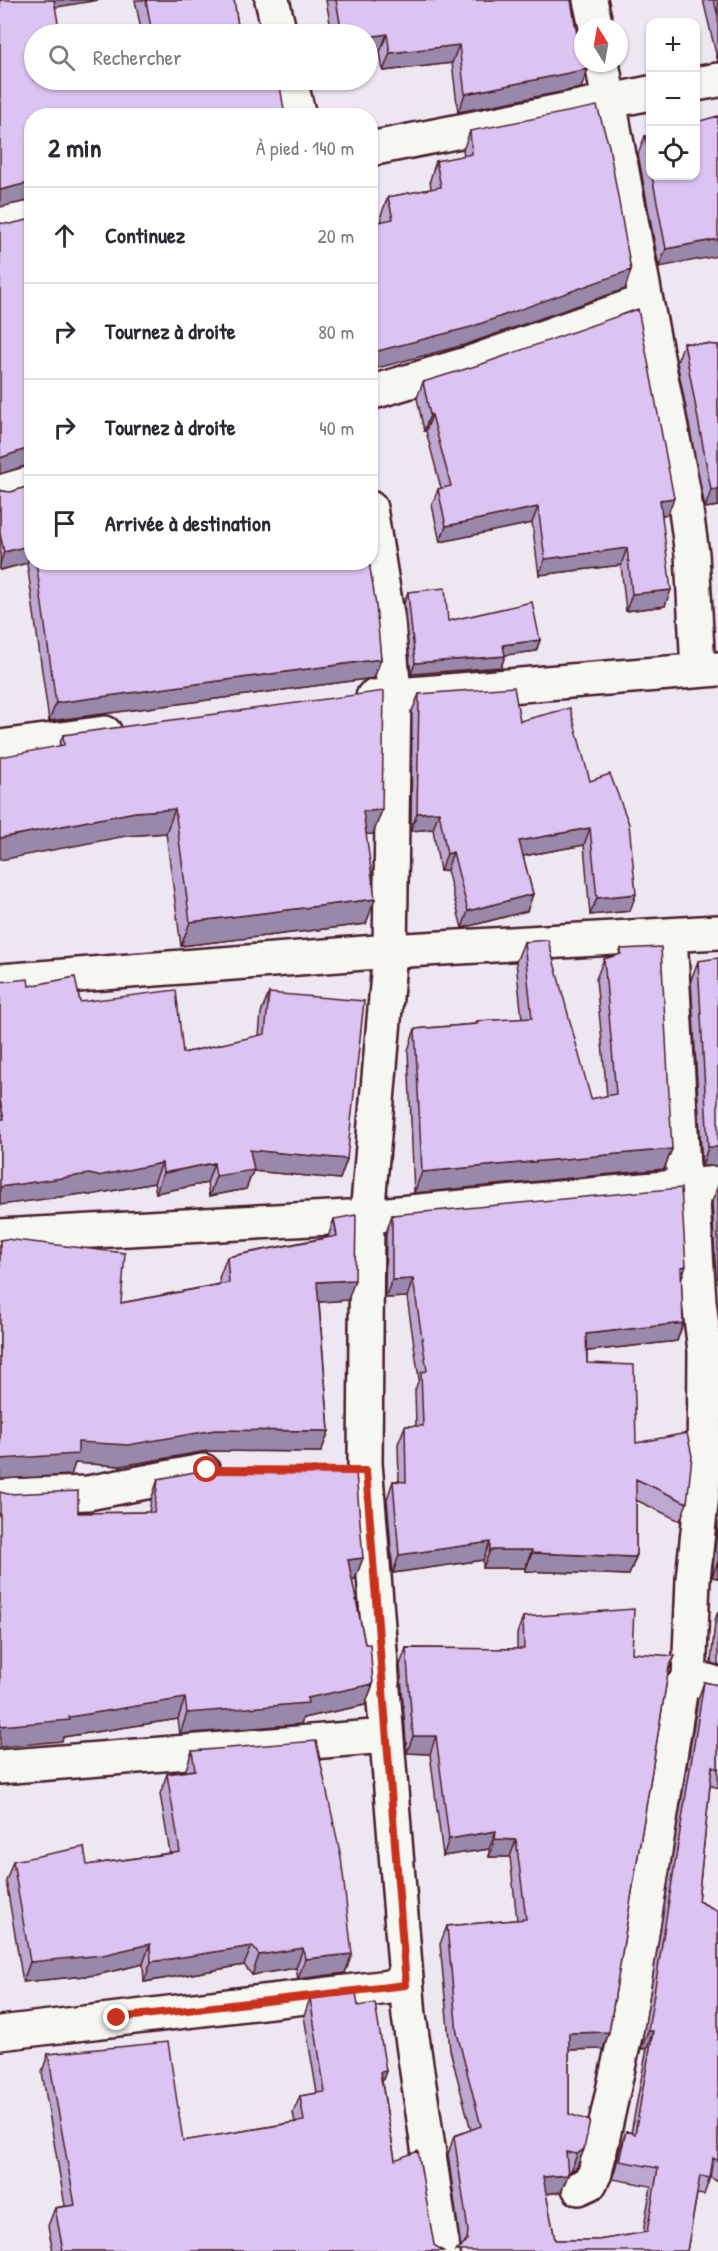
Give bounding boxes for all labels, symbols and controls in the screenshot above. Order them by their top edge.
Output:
north arrow [574,18,628,72]
map controls [646,18,700,180]
button: + [646,18,700,72]
search box [24,24,378,90]
icon: search [45,41,78,74]
text: Rechercher [93,42,182,72]
button: − [646,72,700,126]
button: locate [646,126,700,180]
text: 2 min [48,130,101,165]
text: À pied · 140 m [256,134,354,161]
icon: ahead [48,219,81,252]
text: Continuez [105,220,185,250]
text: 20 m [317,222,354,249]
icon: right [48,315,81,348]
text: Tournez à droite [105,316,235,346]
text: 80 m [318,318,354,345]
icon: right [48,411,81,444]
text: Tournez à droite [105,412,235,442]
text: 40 m [319,414,354,441]
icon: arrive [48,507,81,540]
text: Arrivée à destination [105,508,271,538]
route start [193,1456,219,1482]
route end [103,2004,129,2030]

